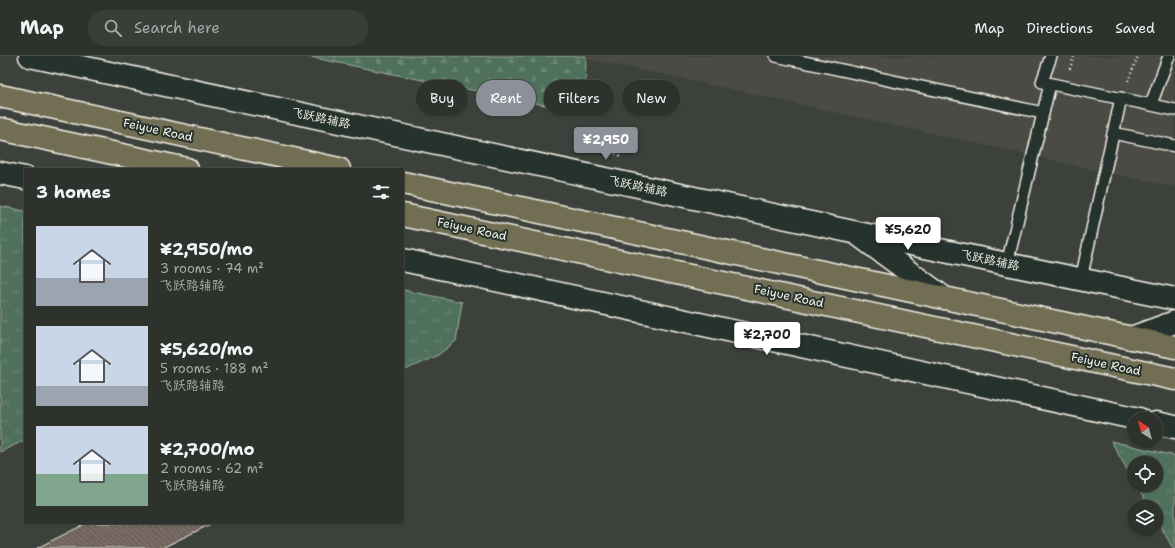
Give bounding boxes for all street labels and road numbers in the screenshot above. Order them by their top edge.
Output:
street label: 飞跃路辅路 [290,104,352,132]
street label: Feiyue Road [122,115,195,145]
street label: 飞跃路辅路 [607,172,669,200]
street label: Feiyue Road [436,214,509,244]
street label: 飞跃路辅路 [959,246,1021,274]
street label: Feiyue Road [753,281,826,311]
street label: Feiyue Road [1070,349,1143,379]

